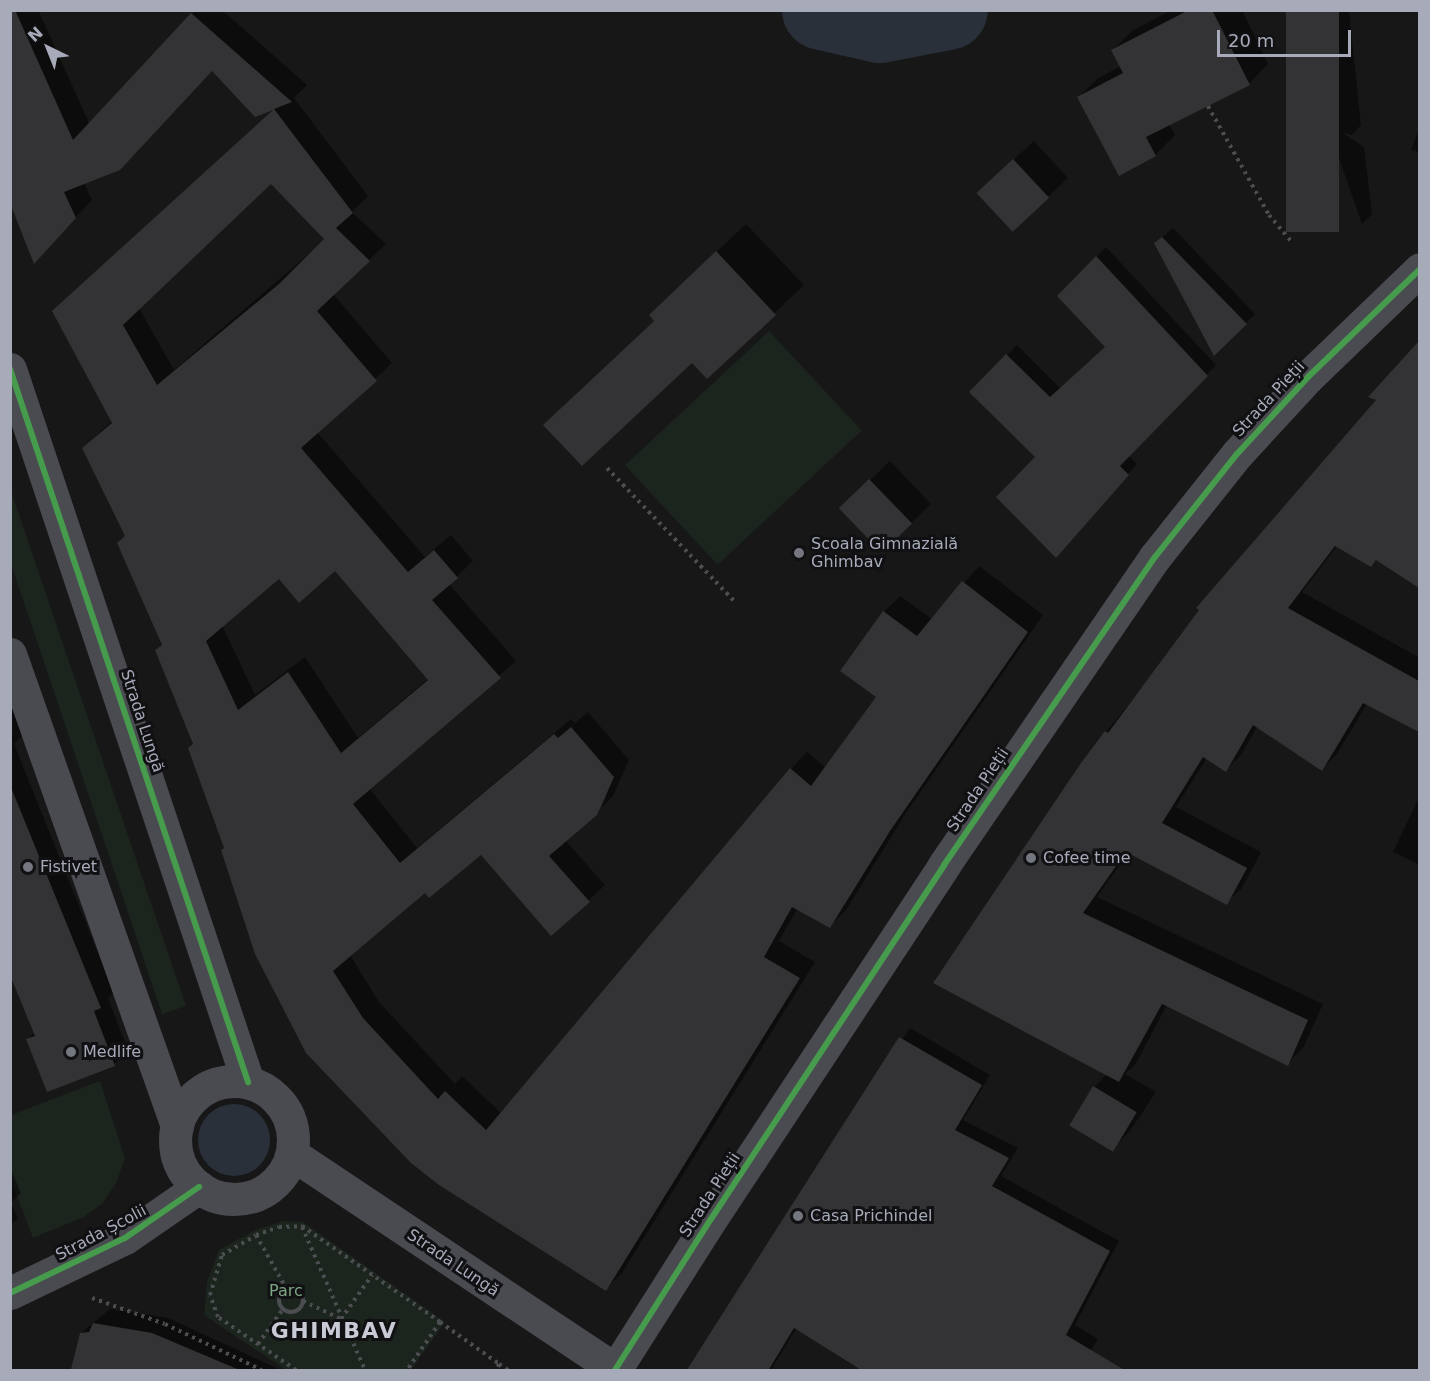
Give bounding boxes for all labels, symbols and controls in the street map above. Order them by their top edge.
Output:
north arrow [18,18,78,78]
scale bar [1220,18,1354,56]
text: N [24,23,47,46]
text: 20 m [1228,30,1274,51]
street label: Strada Pieții [1229,357,1309,441]
place label: Scoala Gimnazială Ghimbav [811,534,958,572]
marker: Scoala Gimnazială Ghimbav [792,546,806,560]
street label: Strada Lungă [116,667,168,775]
street label: Strada Pieții [943,745,1013,835]
place label: Cofee time [1043,848,1131,868]
marker: Cofee time [1024,851,1038,865]
place label: Fistivet [40,857,97,877]
marker: Fistivet [21,860,35,874]
place label: Medlife [83,1042,141,1062]
marker: Medlife [64,1045,78,1059]
street label: Strada Pieții [676,1149,744,1241]
street label: Strada Școlii [52,1201,150,1265]
place label: Casa Prichindel [810,1206,933,1226]
marker: Casa Prichindel [791,1209,805,1223]
street label: Strada Lungă [403,1225,503,1301]
park label: Parc [269,1281,303,1301]
district label: GHIMBAV [271,1318,397,1344]

